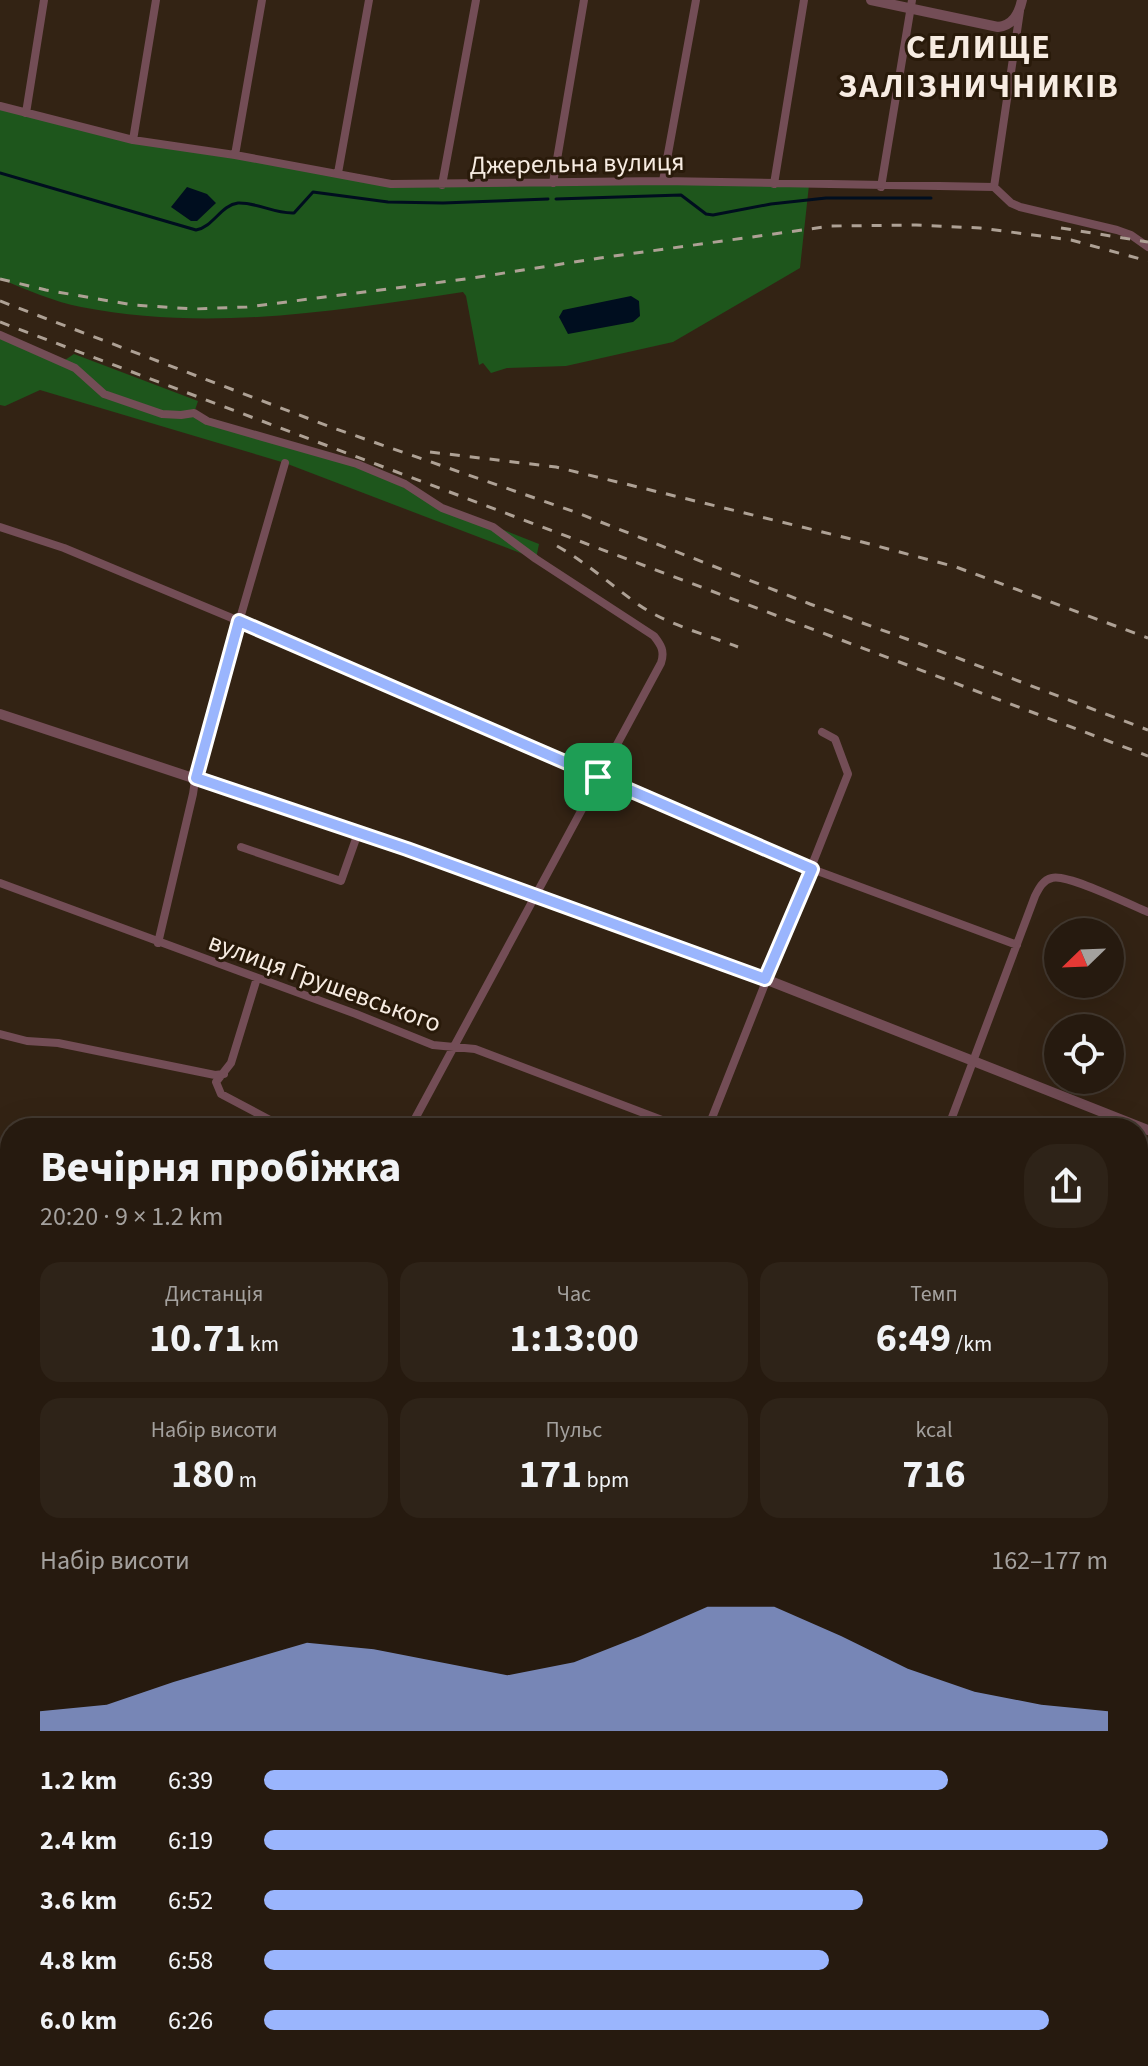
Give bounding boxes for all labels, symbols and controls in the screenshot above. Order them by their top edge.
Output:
district label: СЕЛИЩЕ ЗАЛІЗНИЧНИКІВ [838,23,1120,111]
street label: Джерельна вулиця [469,143,685,184]
pin [564,743,632,811]
icon: arrive [576,755,620,799]
north arrow [1044,918,1124,998]
map controls [1044,918,1124,1094]
street label: вулиця Грушевського [203,923,446,1042]
button: locate [1044,1014,1124,1094]
text: Вечірня пробіжка [40,1136,402,1199]
button: share [1024,1144,1108,1228]
text: 20:20 · 9 × 1.2 km [40,1198,223,1235]
text: Дистанція [165,1278,263,1310]
text: Час [557,1278,591,1310]
text: Темп [910,1278,958,1310]
text: 10.71 [149,1310,245,1367]
text: 1:13:00 [509,1310,639,1367]
text: 6:49 [876,1310,951,1367]
text: km [245,1328,279,1360]
text: /km [951,1328,992,1360]
text: Набір висоти [151,1414,277,1446]
text: Пульс [546,1414,602,1446]
text: kcal [915,1414,953,1446]
text: 180 [171,1446,234,1503]
text: 171 [519,1446,582,1503]
text: 716 [902,1446,966,1503]
text: m [234,1464,257,1496]
text: bpm [582,1464,629,1496]
text: Набір висоти [40,1542,190,1579]
text: 162–177 m [991,1542,1108,1579]
text: 1.2 km [40,1762,117,1799]
text: 6:39 [168,1762,213,1799]
text: 2.4 km [40,1822,117,1859]
text: 6:19 [168,1822,213,1859]
text: 3.6 km [40,1882,117,1919]
text: 6:52 [168,1882,213,1919]
text: 4.8 km [40,1942,117,1979]
text: 6:58 [168,1942,213,1979]
text: 6.0 km [40,2002,117,2039]
text: 6:26 [168,2002,213,2039]

